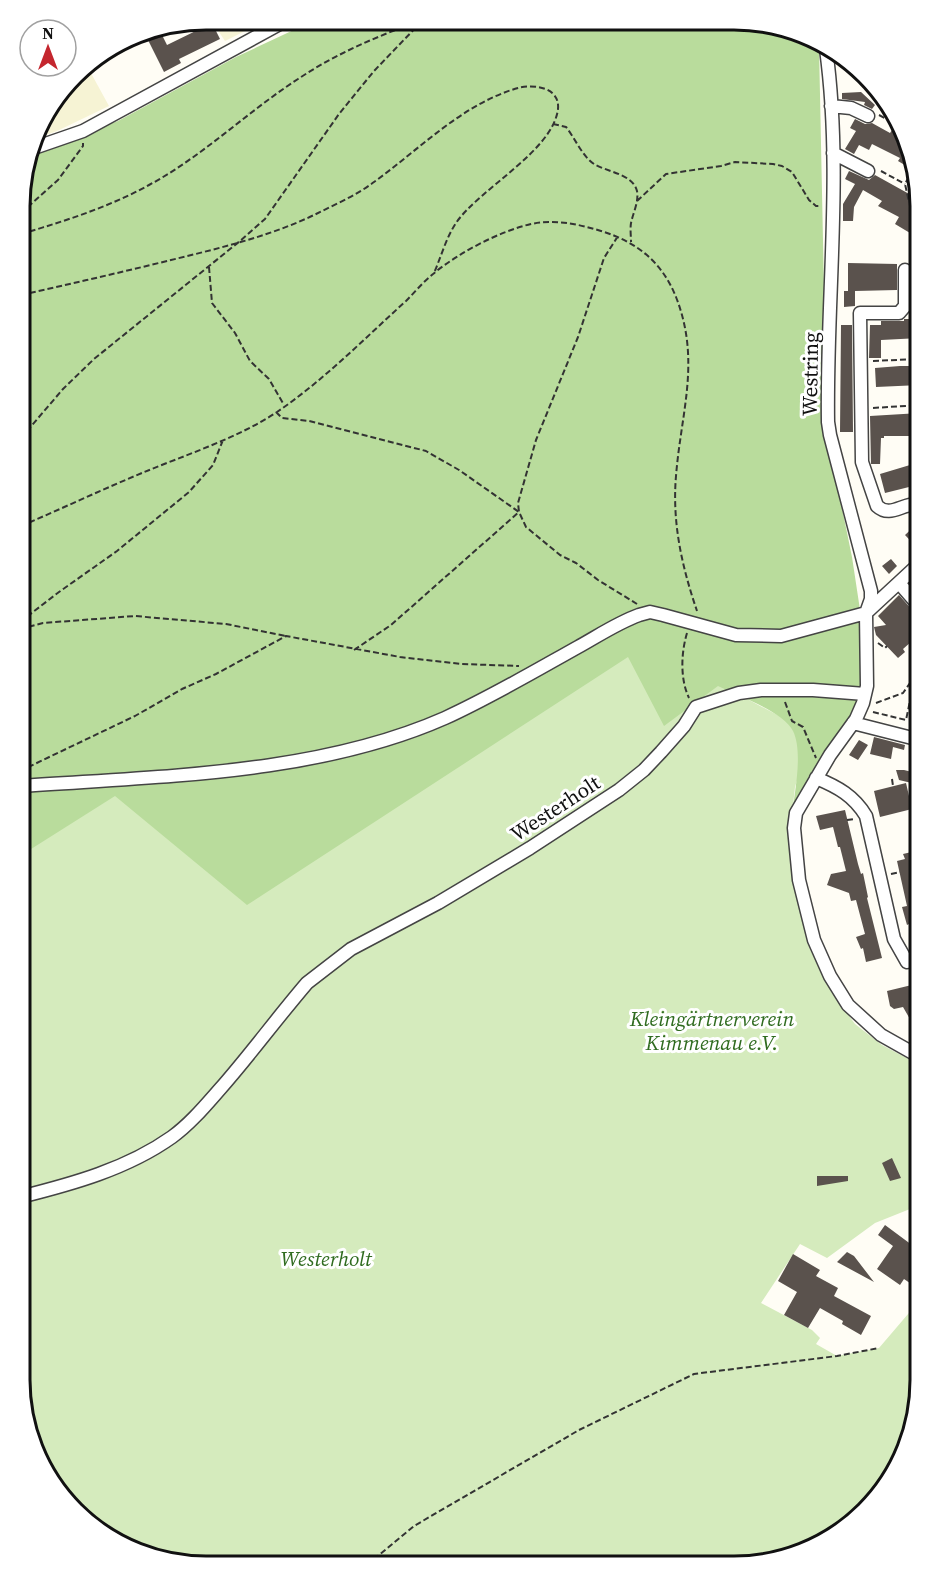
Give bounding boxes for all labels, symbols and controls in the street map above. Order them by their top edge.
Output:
north arrow [18,18,78,78]
text: N [42,22,54,44]
street label: Westring [795,332,825,416]
street label: Westerholt [504,768,606,848]
park label: Kleingärtnerverein Kimmenau e.V. [629,1004,795,1057]
park label: Westerholt [280,1244,373,1273]

